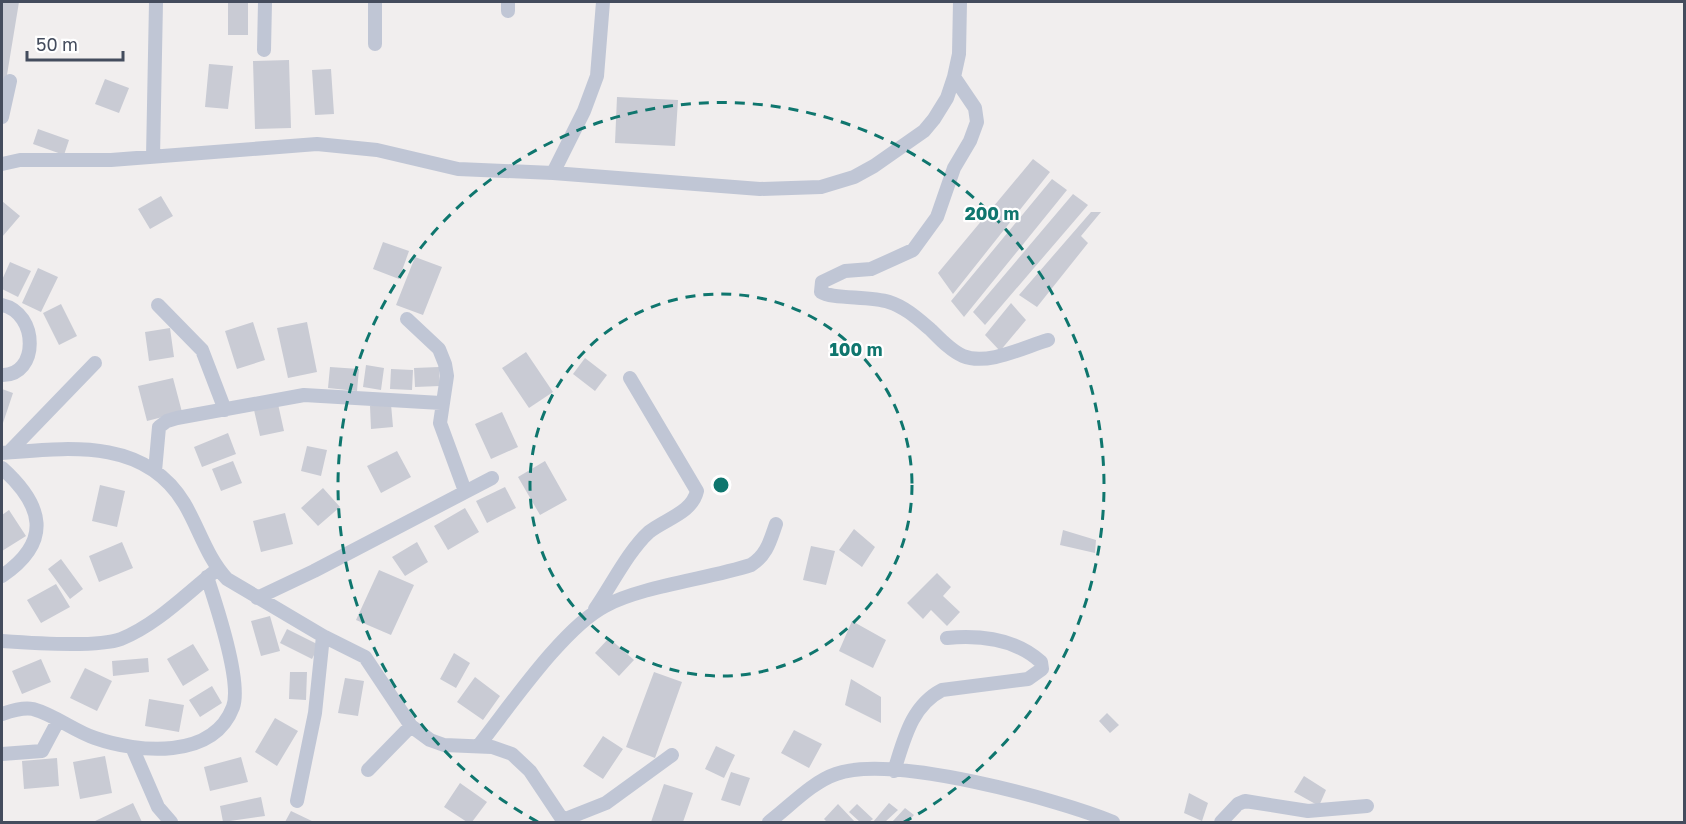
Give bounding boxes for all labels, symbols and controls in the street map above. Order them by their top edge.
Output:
scale bar [27,24,123,62]
text: 50 m [36,33,78,55]
text: 200 m [965,202,1019,224]
text: 100 m [830,338,882,360]
centre of rings [711,475,731,495]

